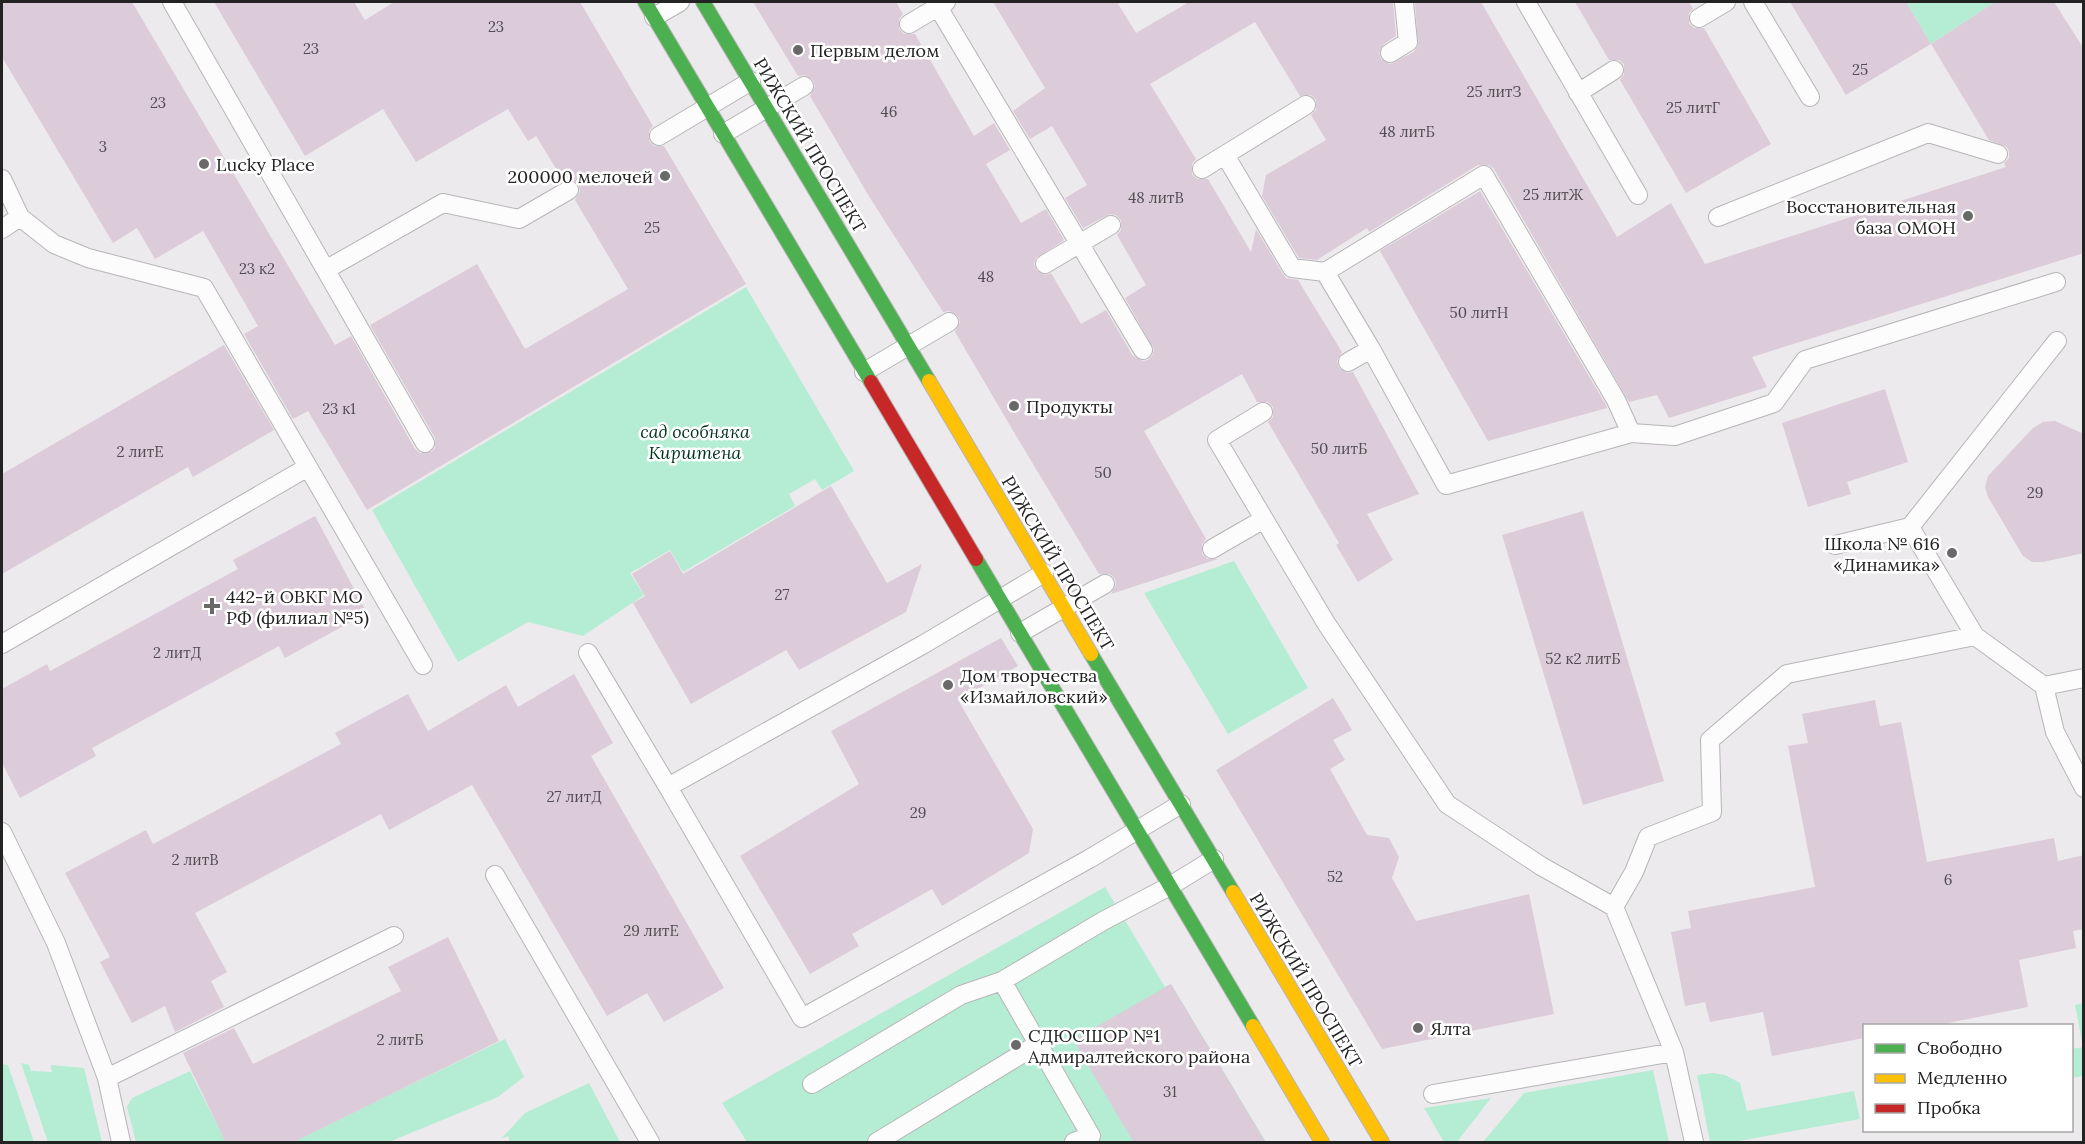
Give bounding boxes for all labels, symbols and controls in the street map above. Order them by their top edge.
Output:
house number: 23 [488,17,504,36]
house number: 23 [303,39,319,58]
place label: Первым делом [810,39,939,62]
marker: Первым делом [791,43,805,57]
street label: РИЖСКИЙ ПРОСПЕКТ [749,53,872,237]
house number: 25 [1852,60,1868,79]
house number: 25 литЗ [1466,82,1522,101]
house number: 23 [150,93,166,112]
house number: 25 литГ [1666,98,1720,117]
house number: 46 [881,102,897,121]
house number: 48 литБ [1379,122,1435,141]
house number: 3 [99,137,107,156]
place label: Lucky Place [216,153,315,176]
marker: Lucky Place [197,157,211,171]
place label: 200000 мелочей [507,165,653,188]
marker: 200000 мелочей [658,169,672,183]
house number: 25 литЖ [1523,185,1584,204]
house number: 48 литВ [1128,188,1184,207]
place label: Восстановительная база ОМОН [1786,195,1956,239]
marker: Восстановительная база ОМОН [1961,209,1975,223]
house number: 25 [644,218,660,237]
house number: 23 к2 [239,259,275,278]
house number: 48 [978,267,994,286]
house number: 50 литН [1450,303,1508,322]
place label: Продукты [1026,395,1113,418]
house number: 23 к1 [322,399,356,418]
marker: Продукты [1007,399,1021,413]
park label: сад особняка Кирштена [640,420,750,464]
house number: 50 литБ [1311,439,1367,458]
house number: 2 литЕ [116,442,164,461]
house number: 50 [1094,463,1112,482]
street label: РИЖСКИЙ ПРОСПЕКТ [997,471,1120,655]
house number: 29 [2027,483,2043,502]
place label: Школа № 616 «Динамика» [1824,532,1940,576]
marker: Школа № 616 «Динамика» [1945,546,1959,560]
place label: 442-й ОВКГ МО РФ (филиал №5) [226,585,369,629]
house number: 27 [775,585,790,604]
marker: 442-й ОВКГ МО РФ (филиал №5) [203,597,221,615]
house number: 2 литД [153,643,201,662]
house number: 52 к2 литБ [1545,649,1621,668]
place label: Дом творчества «Измайловский» [960,664,1108,708]
marker: Дом творчества «Измайловский» [941,678,955,692]
house number: 27 литД [547,787,602,806]
house number: 29 [910,803,926,822]
house number: 2 литВ [171,850,219,869]
house number: 52 [1327,867,1343,886]
house number: 6 [1944,870,1952,889]
street label: РИЖСКИЙ ПРОСПЕКТ [1245,888,1368,1072]
house number: 29 литЕ [623,921,679,940]
place label: Ялта [1430,1017,1471,1040]
marker: Ялта [1411,1021,1425,1035]
place label: СДЮСШОР №1 Адмиралтейского района [1027,1024,1250,1068]
legend [1863,1024,2073,1132]
house number: 2 литБ [376,1030,424,1049]
text: Свободно [1917,1036,2002,1059]
marker: СДЮСШОР №1 Адмиралтейского района [1009,1038,1023,1052]
text: Медленно [1917,1066,2007,1089]
house number: 31 [1163,1082,1177,1101]
text: Пробка [1917,1096,1981,1119]

